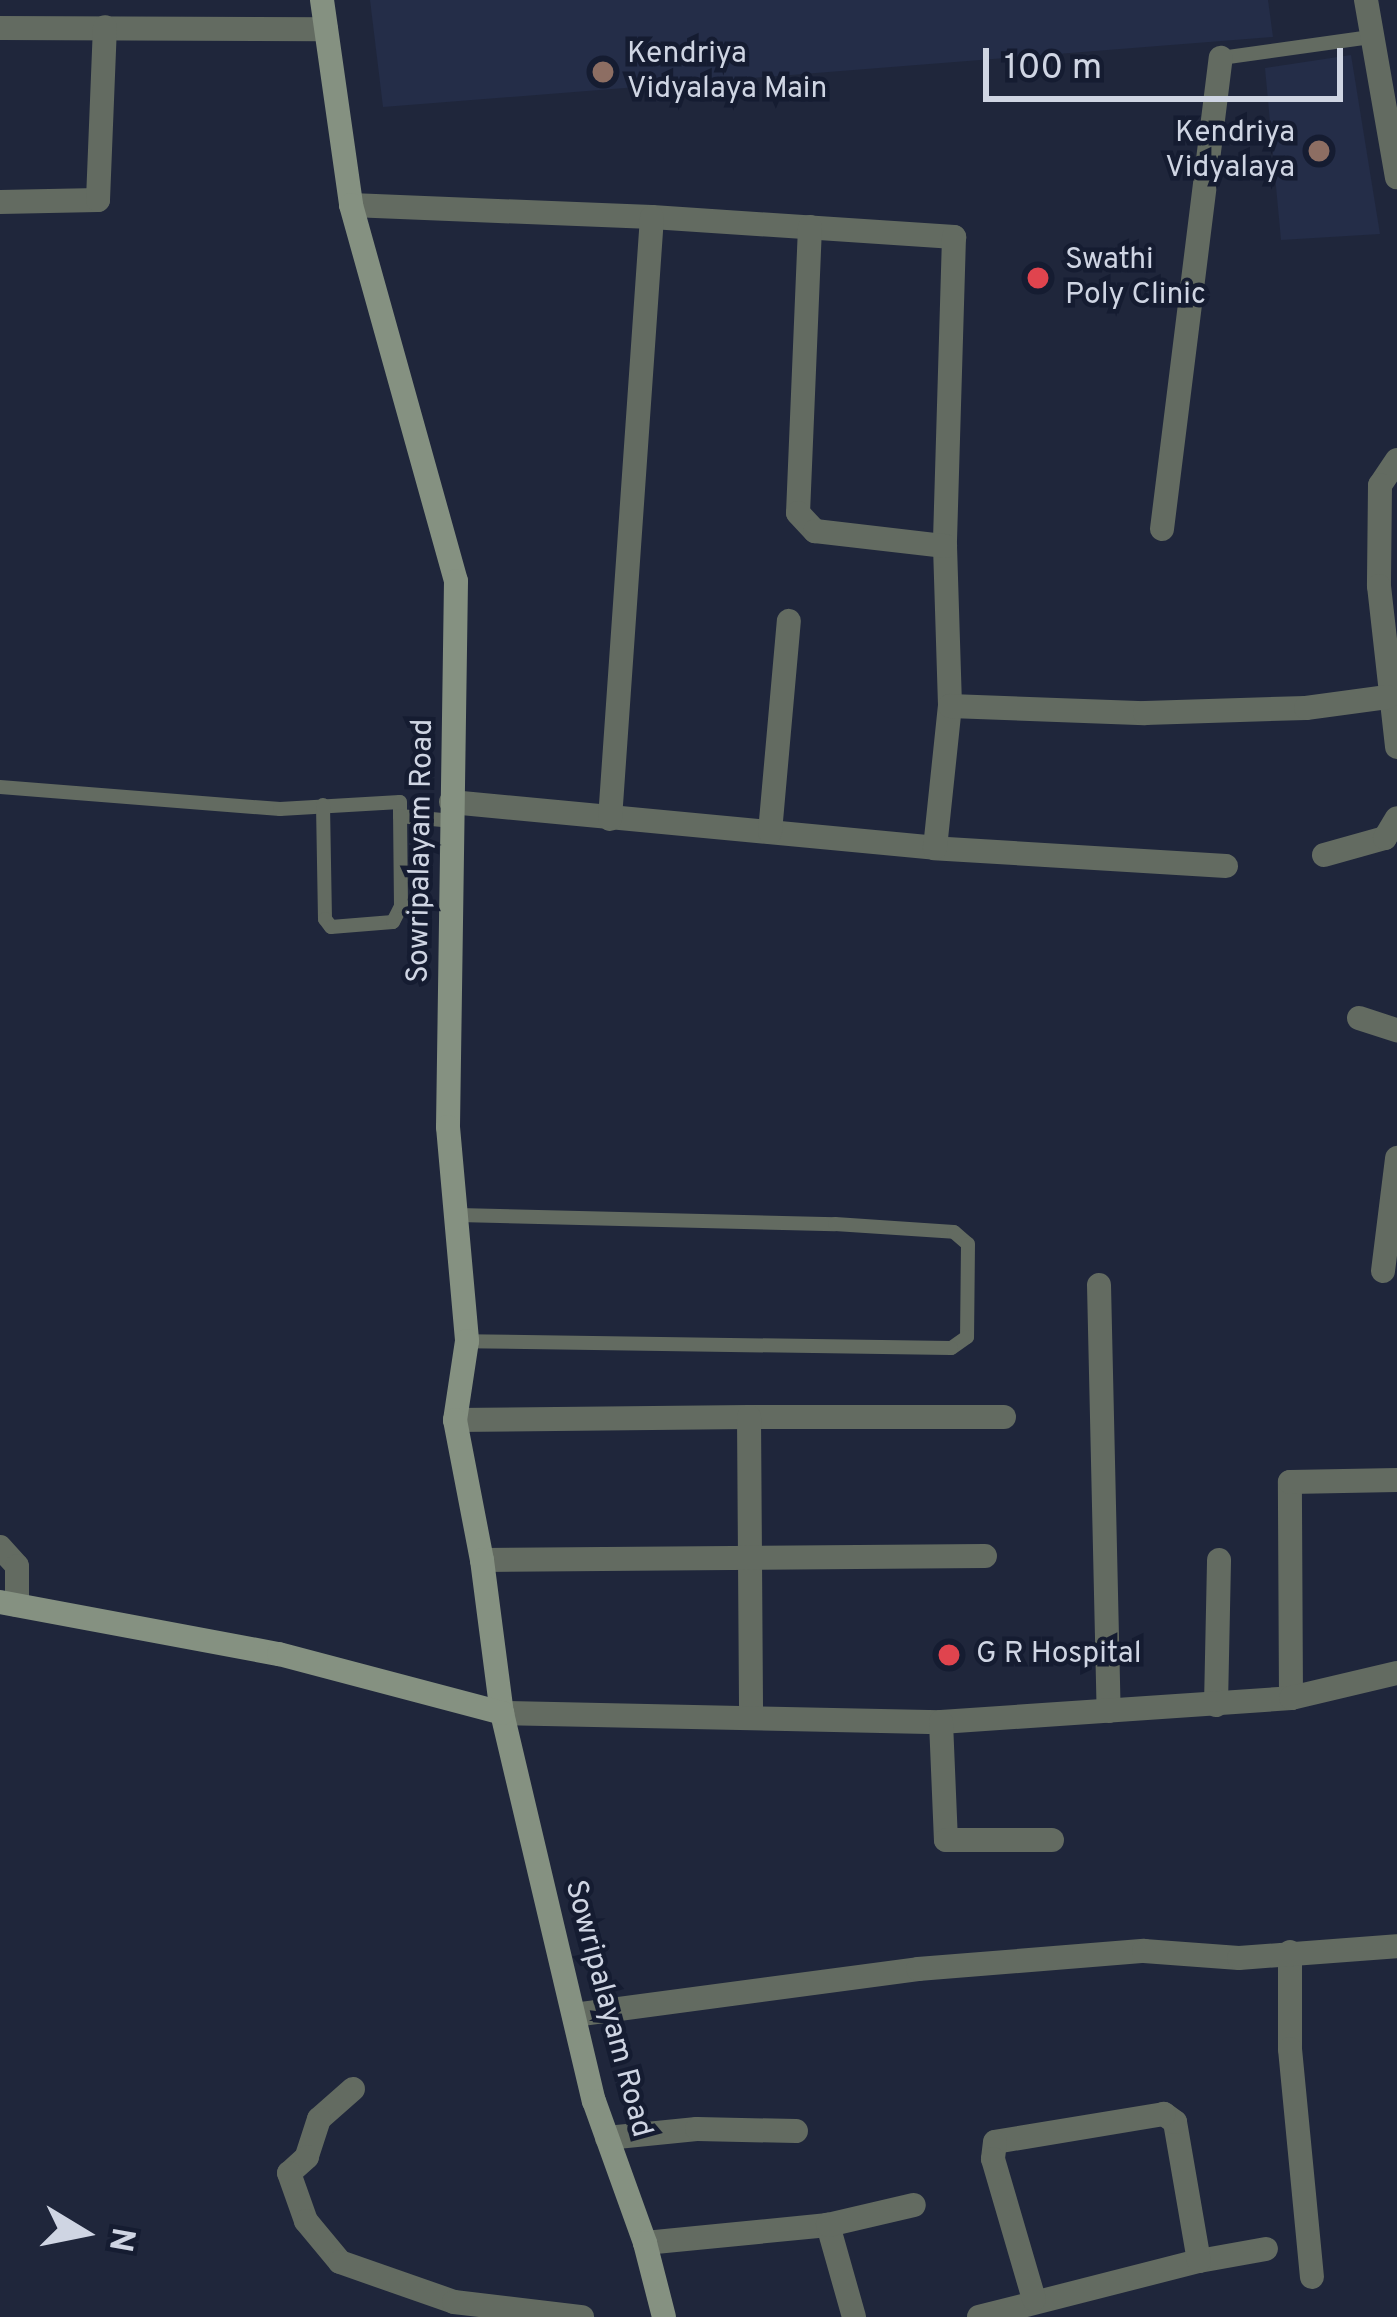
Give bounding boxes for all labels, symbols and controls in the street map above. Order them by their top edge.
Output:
scale bar [989,24,1349,98]
place label: Kendriya Vidyalaya Main [627,37,827,107]
text: 100 m [1004,46,1102,92]
marker: Kendriya Vidyalaya Main [590,59,616,85]
place label: Kendriya Vidyalaya [1165,116,1295,186]
marker: Kendriya Vidyalaya [1306,138,1332,164]
place label: Swathi Poly Clinic [1065,243,1206,314]
marker: Swathi Poly Clinic [1022,262,1054,294]
street label: Sowripalayam Road [402,718,442,984]
place label: G R Hospital [976,1637,1142,1673]
marker: G R Hospital [933,1639,965,1671]
street label: Sowripalayam Road [555,1877,659,2141]
north arrow [24,2173,144,2293]
text: N [97,2224,142,2255]

